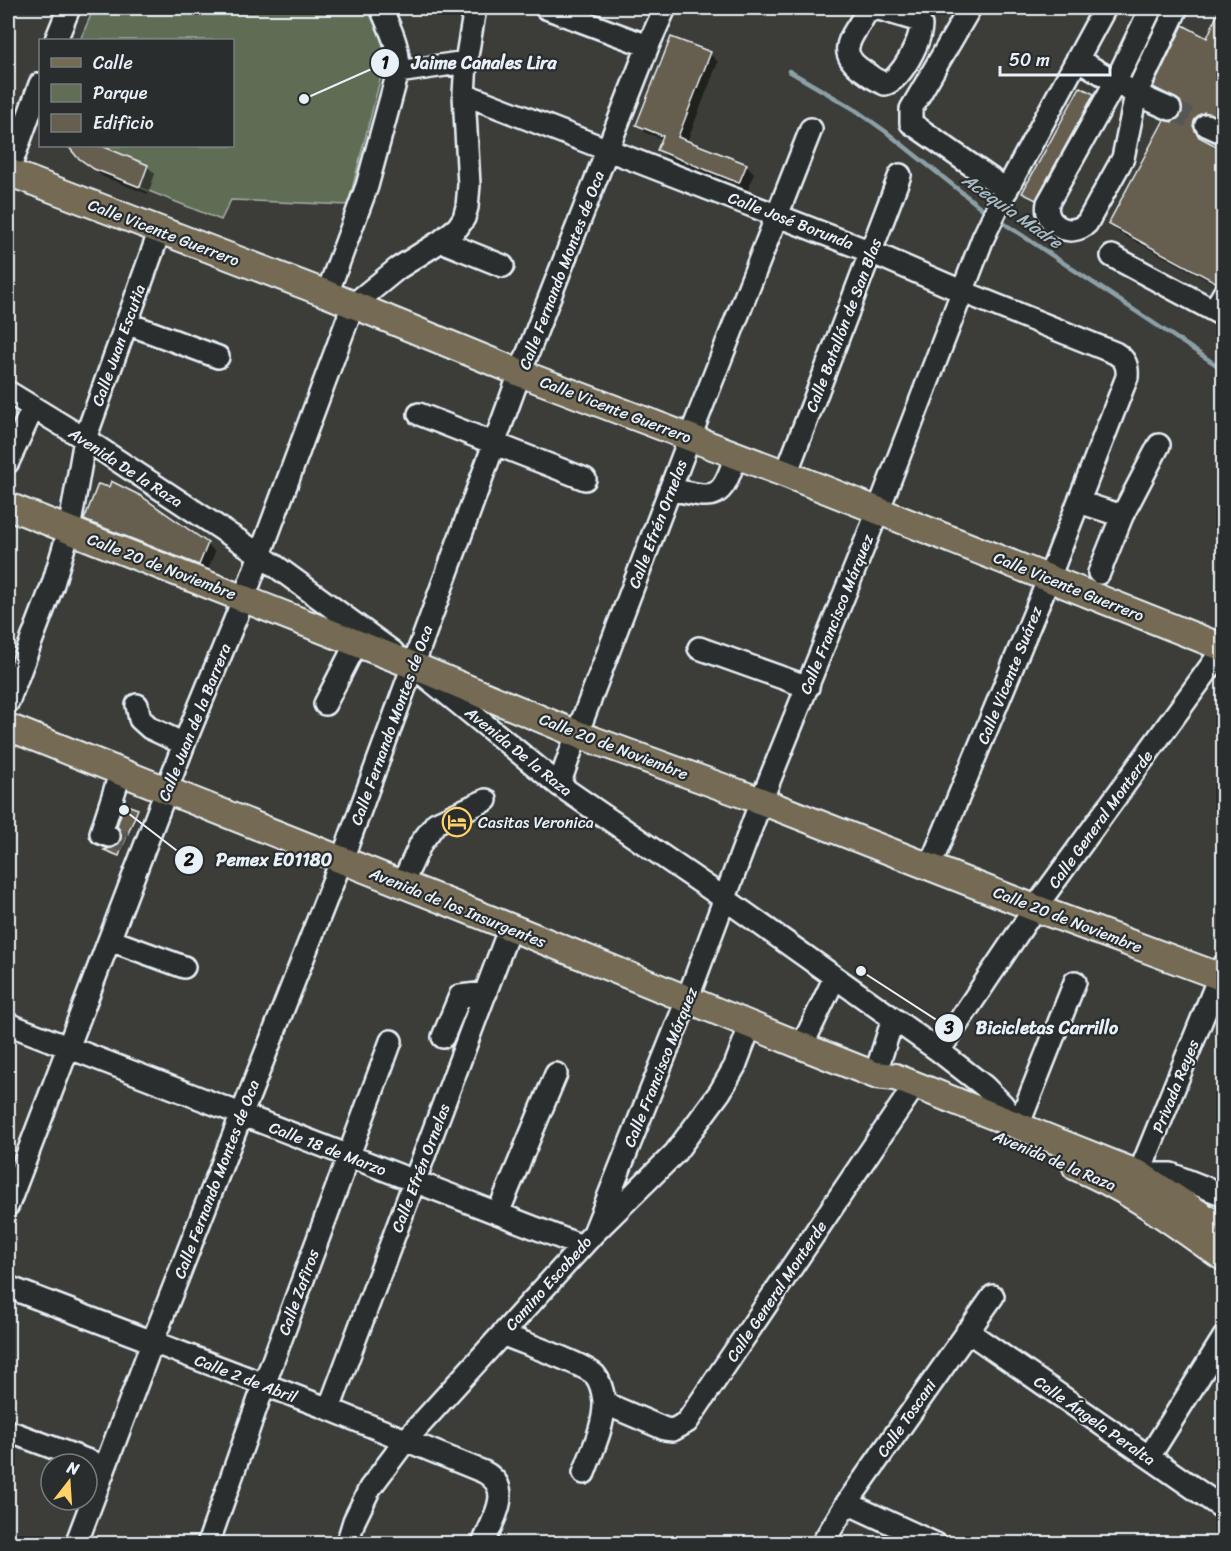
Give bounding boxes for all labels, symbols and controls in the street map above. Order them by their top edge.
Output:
legend [39,39,234,147]
scale bar [1000,39,1110,77]
text: 50 m [1009,44,1050,76]
callout: Jaime Canales Lira [370,45,568,81]
text: Calle [93,47,133,79]
text: 1 [381,47,389,79]
text: Jaime Canales Lira [410,47,558,79]
text: Parque [93,77,148,109]
text: Edificio [93,107,154,139]
water label: Acequia Madre [954,164,1071,259]
street label: Calle Fernando Montes de Oca [510,166,613,374]
street label: Calle José Borunda [724,183,858,258]
street label: Calle Vicente Guerrero [84,190,244,275]
street label: Calle Batallón de San Blas [797,233,890,416]
street label: Calle Juan Escutia [83,280,154,410]
street label: Calle Vicente Guerrero [536,367,696,452]
street label: Avenida De la Raza [62,419,189,516]
street label: Calle Efrén Ornelas [620,455,696,593]
street label: Calle 20 de Noviembre [83,525,241,608]
street label: Calle Francisco Márquez [791,529,882,699]
street label: Calle Vicente Guerrero [989,543,1149,630]
street label: Calle Vicente Suárez [969,601,1051,749]
street label: Calle Fernando Montes de Oca [342,621,441,829]
street label: Calle Juan de la Barrera [150,639,239,806]
street label: Avenida De la Raza [458,698,579,804]
street label: Calle 20 de Noviembre [535,705,693,788]
street label: Calle General Monterde [1040,744,1161,895]
hotel icon: Casitas Veronica [441,806,473,838]
place label: Casitas Veronica [478,808,594,837]
callout: Pemex E01180 [174,842,344,878]
text: 2 [183,844,195,876]
text: Pemex E01180 [216,844,332,876]
street label: Avenida de los Insurgentes [364,858,551,956]
street label: Calle 20 de Noviembre [989,878,1147,961]
street label: Calle Francisco Márquez [615,982,706,1152]
callout: Bicicletas Carrillo [934,1010,1130,1046]
text: 3 [943,1012,954,1044]
text: Bicicletas Carrillo [976,1012,1119,1044]
street label: Privada Reyes [1144,1034,1208,1137]
street label: Calle Fernando Montes de Oca [165,1075,268,1283]
street label: Calle Efrén Ornelas [383,1099,459,1237]
street label: Calle 18 de Marzo [265,1113,391,1184]
street label: Avenida de la Raza [988,1121,1121,1199]
street label: Calle General Monterde [718,1215,835,1368]
street label: Camino Escobedo [497,1229,599,1338]
street label: Calle Zafiros [269,1244,328,1339]
street label: Calle 2 de Abril [190,1346,302,1412]
street label: Calle Ángela Peralta [1028,1367,1162,1473]
street label: Calle Toscani [869,1373,944,1464]
north arrow [39,1452,99,1512]
text: N [63,1452,84,1484]

